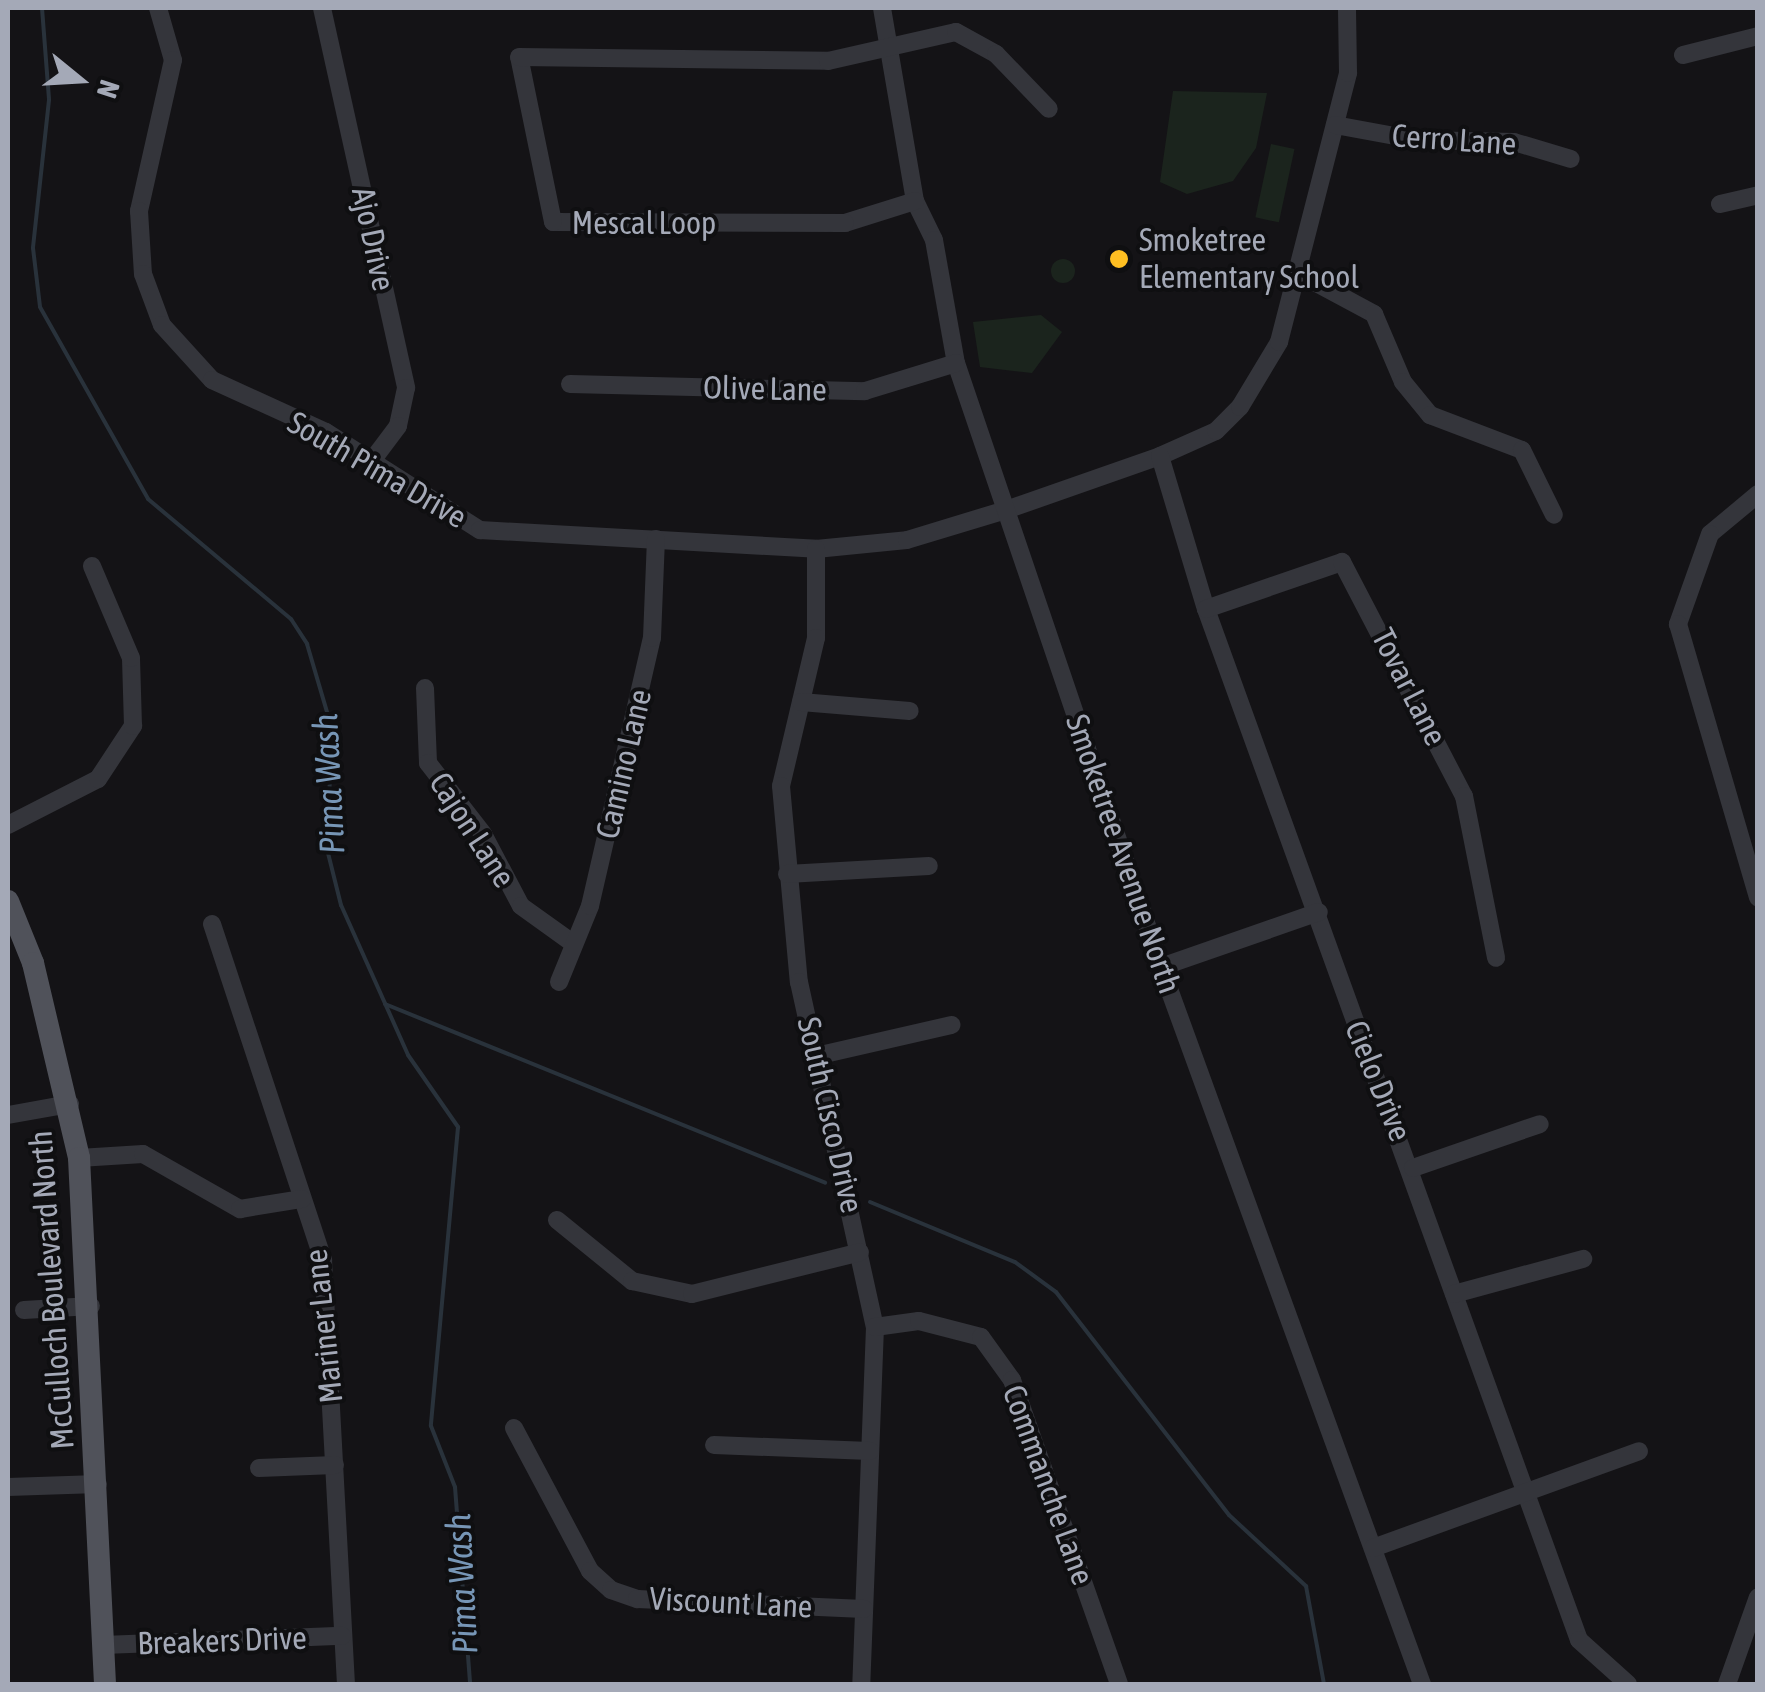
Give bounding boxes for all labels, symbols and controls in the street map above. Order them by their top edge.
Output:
north arrow [30,30,130,130]
text: N [91,76,126,102]
street label: Cerro Lane [1391,117,1517,163]
street label: Ajo Drive [343,184,403,294]
street label: Mescal Loop [572,204,716,242]
place label: Smoketree Elementary School [1139,222,1359,297]
marker: Smoketree Elementary School [1108,248,1130,270]
street label: Olive Lane [703,369,827,409]
street label: South Pima Drive [281,403,473,537]
street label: Tovar Lane [1363,622,1455,752]
street label: Camino Lane [588,686,660,842]
street label: Smoketree Avenue North [1057,710,1189,998]
water label: Pima Wash [303,713,353,855]
street label: Cajon Lane [421,765,523,895]
street label: South Cisco Drive [789,1013,871,1217]
street label: Cielo Drive [1337,1015,1419,1147]
street label: McCulloch Boulevard North [22,1129,82,1451]
street label: Mariner Lane [297,1247,351,1405]
street label: Commanche Lane [994,1380,1102,1590]
water label: Pima Wash [436,1513,486,1655]
street label: Viscount Lane [649,1580,813,1626]
street label: Breakers Drive [137,1619,307,1663]

